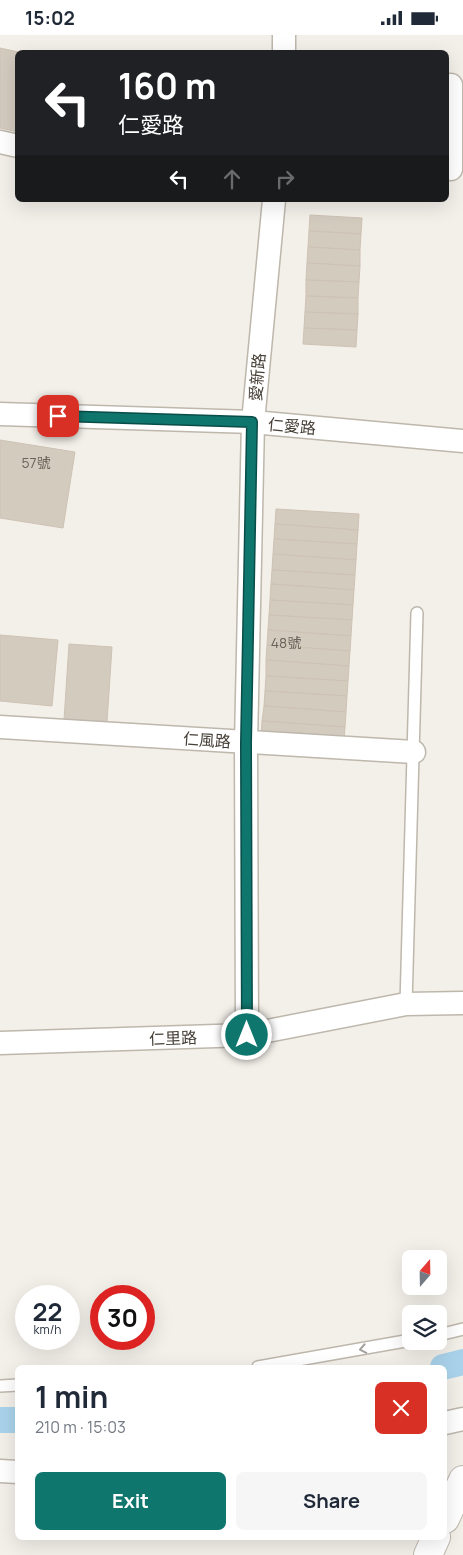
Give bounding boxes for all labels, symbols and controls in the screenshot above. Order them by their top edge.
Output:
text: 15:02 [25,5,75,31]
text: 160 m [118,62,217,110]
icon: left [35,70,100,135]
text: 仁愛路 [118,110,184,140]
icon: left [165,165,193,193]
icon: ahead [218,165,246,193]
icon: right [271,165,299,193]
street label: 愛新路 [244,352,270,402]
pin [37,395,79,437]
icon: arrive [44,402,72,430]
street label: 仁愛路 [267,413,317,439]
house number: 57號 [21,453,51,472]
house number: 48號 [271,633,301,652]
street label: 仁風路 [182,727,232,753]
position arrow [220,1008,272,1060]
street label: 仁里路 [149,1026,197,1050]
north arrow [402,1250,448,1295]
map controls [402,1250,447,1350]
speed limit sign: 30 [90,1285,155,1350]
text: 22 [33,1294,62,1329]
button: layers [402,1305,447,1350]
text: km/h [34,1321,61,1338]
one-way arrow [359,1343,368,1354]
text: 1 min [35,1376,108,1417]
button: close [375,1382,427,1434]
text: 210 m · 15:03 [35,1416,126,1438]
button: Exit [35,1472,226,1530]
button: Share [236,1472,427,1530]

